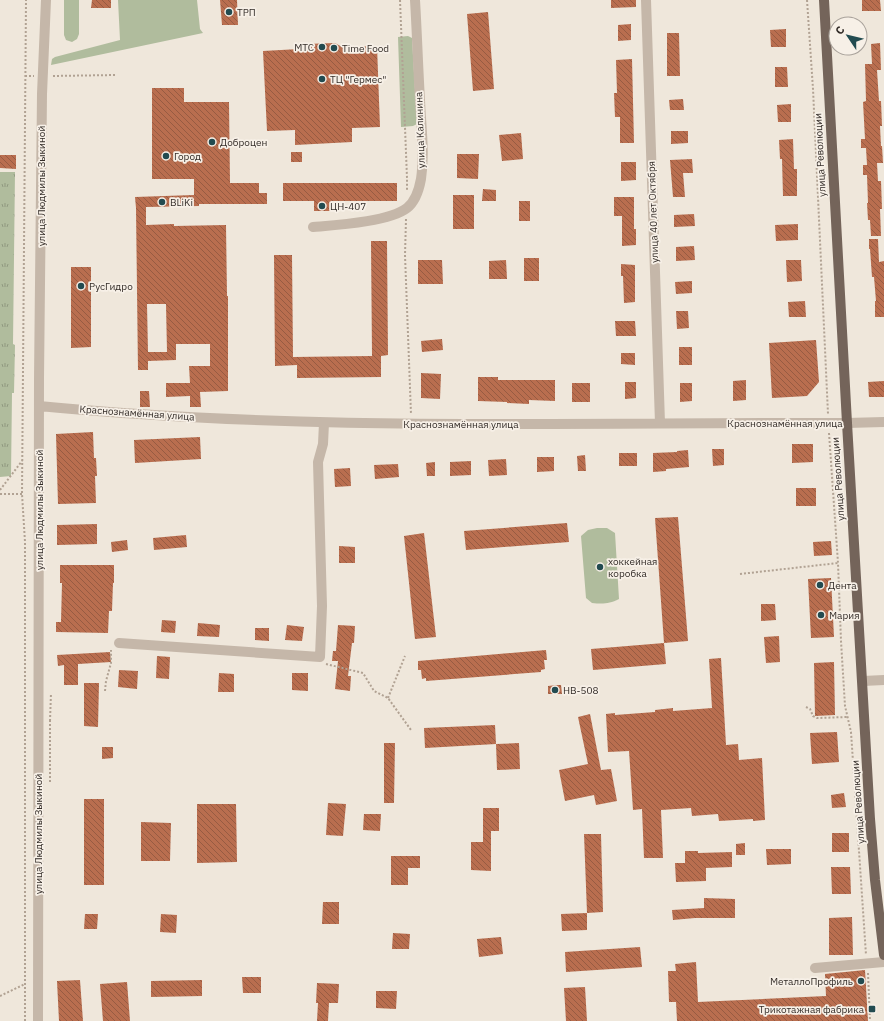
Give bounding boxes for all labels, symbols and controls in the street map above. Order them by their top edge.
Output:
place label: ТРП [237,6,256,19]
marker: ТРП [224,7,234,17]
north arrow [828,16,868,56]
text: С [832,23,848,37]
place label: МТС [294,41,314,54]
marker: МТС [317,42,327,52]
place label: Time Food [342,42,389,55]
marker: Time Food [329,43,339,53]
place label: ТЦ "Гермес" [330,73,387,86]
marker: ТЦ "Гермес" [317,74,327,84]
street label: улица Калинина [412,91,428,169]
street label: улица Революции [811,113,829,197]
street label: улица Людмилы Зыкиной [35,126,48,246]
place label: Доброцен [220,136,267,149]
marker: Доброцен [207,137,217,147]
place label: Город [174,150,201,163]
marker: Город [161,151,171,161]
street label: улица 40 лет Октября [645,161,661,263]
place label: BLiKi [170,196,193,209]
marker: BLiKi [157,197,167,207]
place label: ЦН-407 [330,200,366,213]
marker: ЦН-407 [317,201,327,211]
place label: РусГидро [89,280,133,293]
marker: РусГидро [76,281,86,291]
street label: Краснознамённая улица [79,402,196,424]
street label: Краснознамённая улица [727,417,843,430]
street label: Краснознамённая улица [403,418,519,431]
street label: улица Революции [829,437,847,521]
street label: улица Людмилы Зыкиной [33,450,46,570]
place label: хоккейная коробка [608,555,657,580]
marker: хоккейная коробка [595,562,605,572]
place label: Дента [828,579,857,592]
marker: Дента [815,580,825,590]
place label: Мария [829,609,860,622]
marker: Мария [816,610,826,620]
place label: НВ-508 [563,684,599,697]
marker: НВ-508 [550,685,560,695]
street label: улица Революции [849,760,867,844]
street label: улица Людмилы Зыкиной [32,774,45,894]
place label: МеталлоПрофиль [770,975,853,988]
marker: МеталлоПрофиль [856,976,866,986]
place label: Трикотажная фабрика [759,1003,865,1016]
marker: Трикотажная фабрика [867,1004,877,1014]

